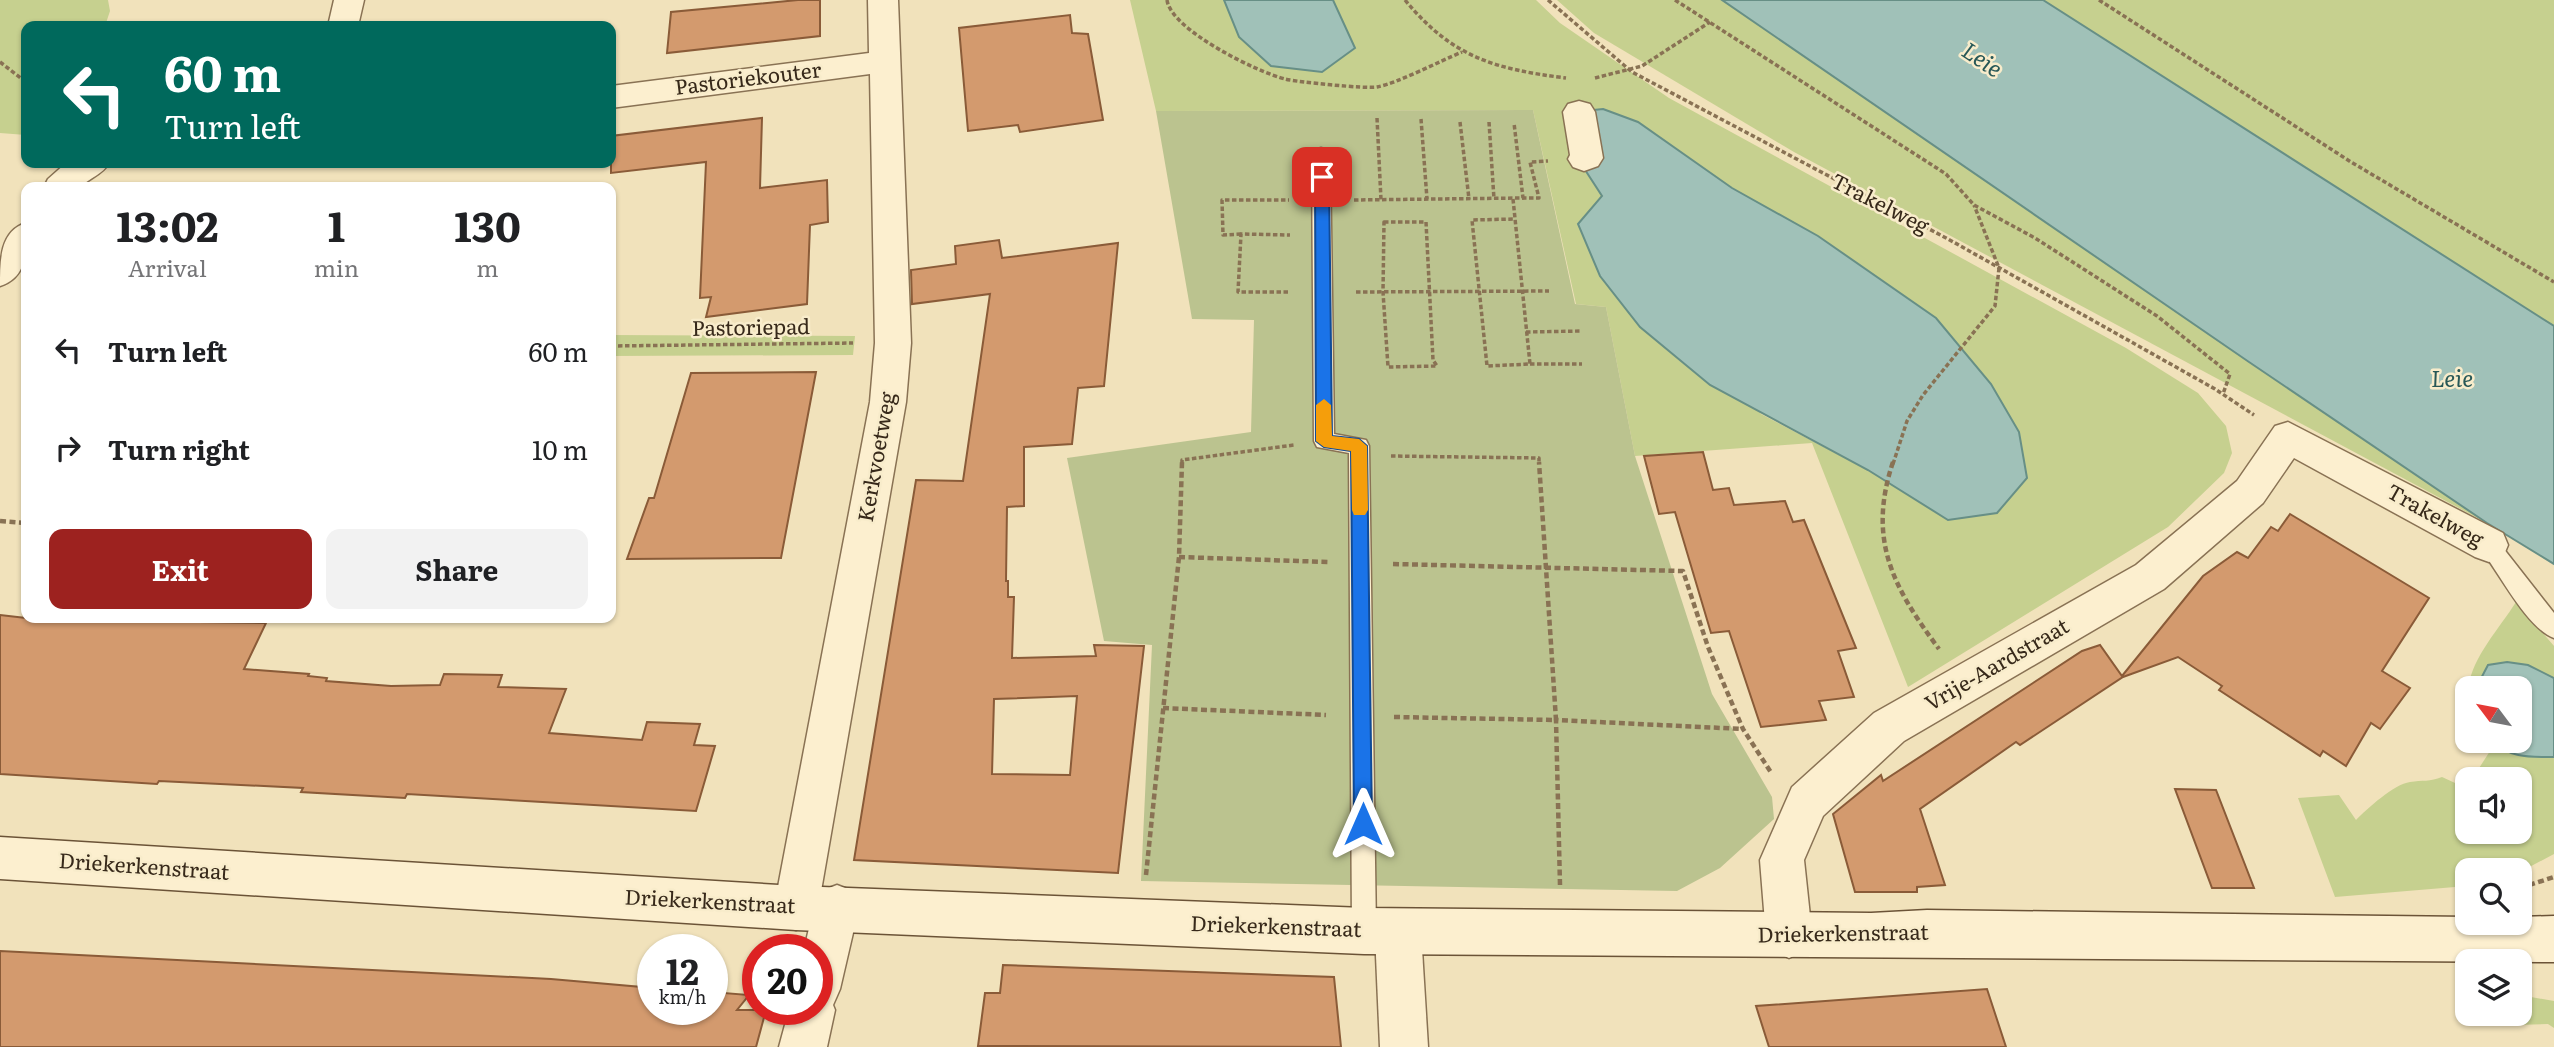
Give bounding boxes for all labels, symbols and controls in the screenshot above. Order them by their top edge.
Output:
water label: Leie [1956,32,2010,84]
text: 60 m [164,34,281,107]
icon: left [49,49,140,140]
street label: Pastoriekouter [673,52,823,101]
text: Turn left [164,101,301,149]
pin [1292,147,1352,207]
icon: arrive [1303,158,1341,196]
street label: Trakelweg [1827,164,1936,240]
text: 13:02 [116,193,219,255]
text: 1 [328,193,345,255]
text: 130 [454,193,521,255]
text: Arrival [128,250,207,284]
text: min [314,250,359,284]
text: m [476,250,499,284]
street label: Pastoriepad [692,309,810,342]
icon: left [49,331,87,369]
text: Turn left [108,331,227,370]
text: 60 m [529,331,588,370]
water label: Leie [2431,360,2473,394]
street label: Kerkvoetweg [848,389,901,524]
icon: right [49,429,87,467]
text: Turn right [108,429,250,468]
text: 10 m [532,429,588,468]
street label: Trakelweg [2382,474,2491,553]
button: Exit [49,529,312,609]
button: Share [326,529,588,609]
street label: Vrije-Aardstraat [1918,609,2074,717]
north arrow [2455,676,2532,752]
map controls [2455,676,2532,1026]
button: sound [2455,767,2532,844]
position arrow [1326,787,1400,861]
street label: Driekerkenstraat [58,843,231,886]
button: search [2455,858,2532,935]
street label: Driekerkenstraat [624,880,797,919]
street label: Driekerkenstraat [1190,906,1363,943]
street label: Driekerkenstraat [1757,915,1929,948]
speed limit sign: 20 [742,934,833,1025]
text: 12 [666,944,699,996]
button: layers [2455,949,2532,1026]
text: km/h [659,983,706,1010]

